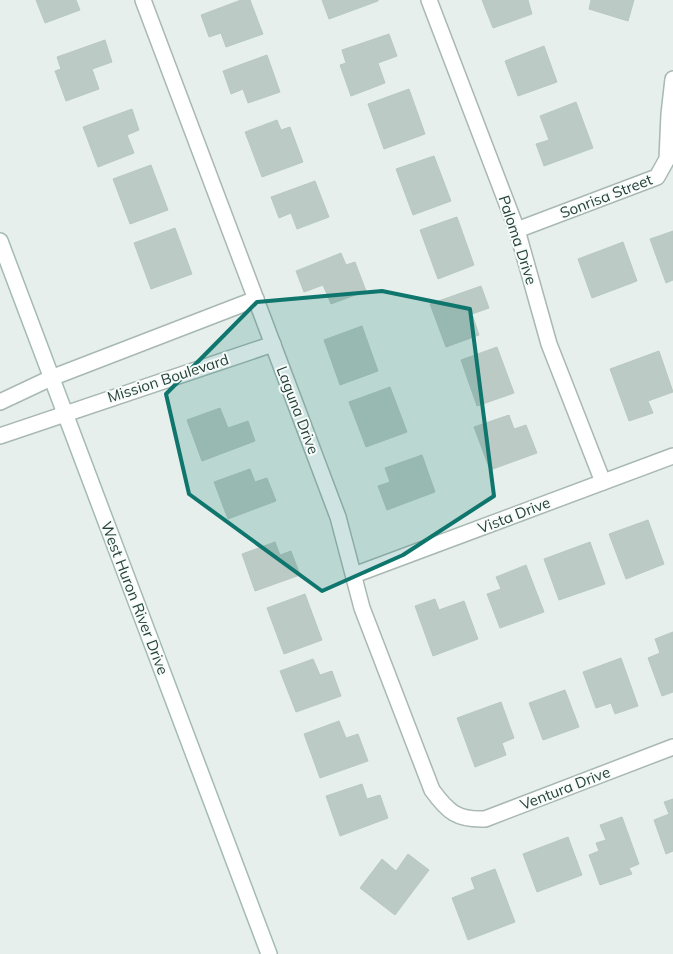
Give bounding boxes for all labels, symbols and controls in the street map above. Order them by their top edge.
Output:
street label: Sonrisa Street [557,170,655,222]
street label: Paloma Drive [495,193,541,287]
street label: Mission Boulevard [105,349,231,407]
street label: Laguna Drive [272,363,324,457]
street label: Vista Drive [475,493,553,537]
street label: West Huron River Drive [97,519,173,677]
street label: Ventura Drive [517,762,613,814]

